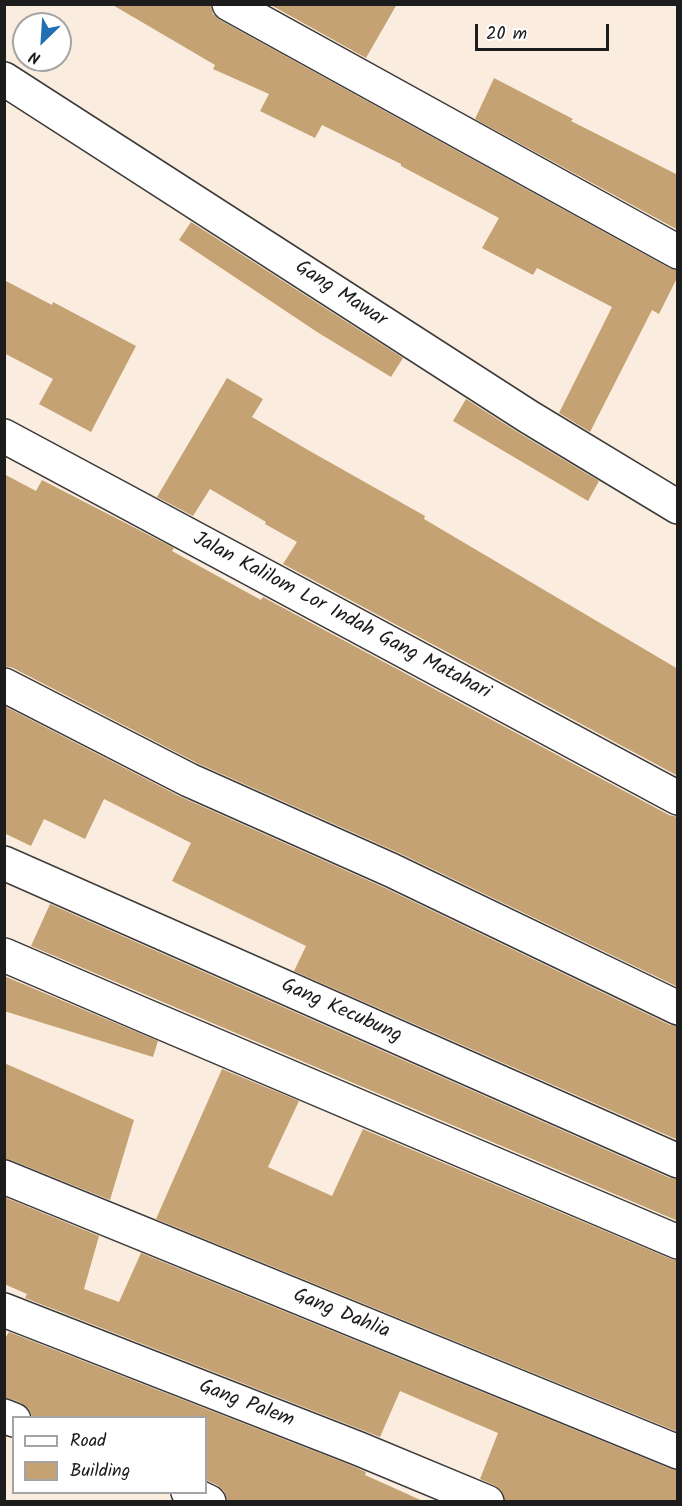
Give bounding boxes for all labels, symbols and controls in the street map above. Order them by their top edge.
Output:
north arrow [12,12,72,72]
scale bar [478,12,612,50]
text: 20 m [486,20,527,49]
text: N [25,43,45,70]
street label: Gang Mawar [290,257,390,333]
street label: Jalan Kalilom Lor Indah Gang Matahari [188,528,494,706]
street label: Gang Kecubung [277,975,405,1049]
street label: Gang Dahlia [289,1285,393,1345]
street label: Gang Palem [195,1376,297,1434]
legend [12,1416,207,1494]
text: Road [70,1427,106,1456]
text: Building [70,1457,130,1486]

